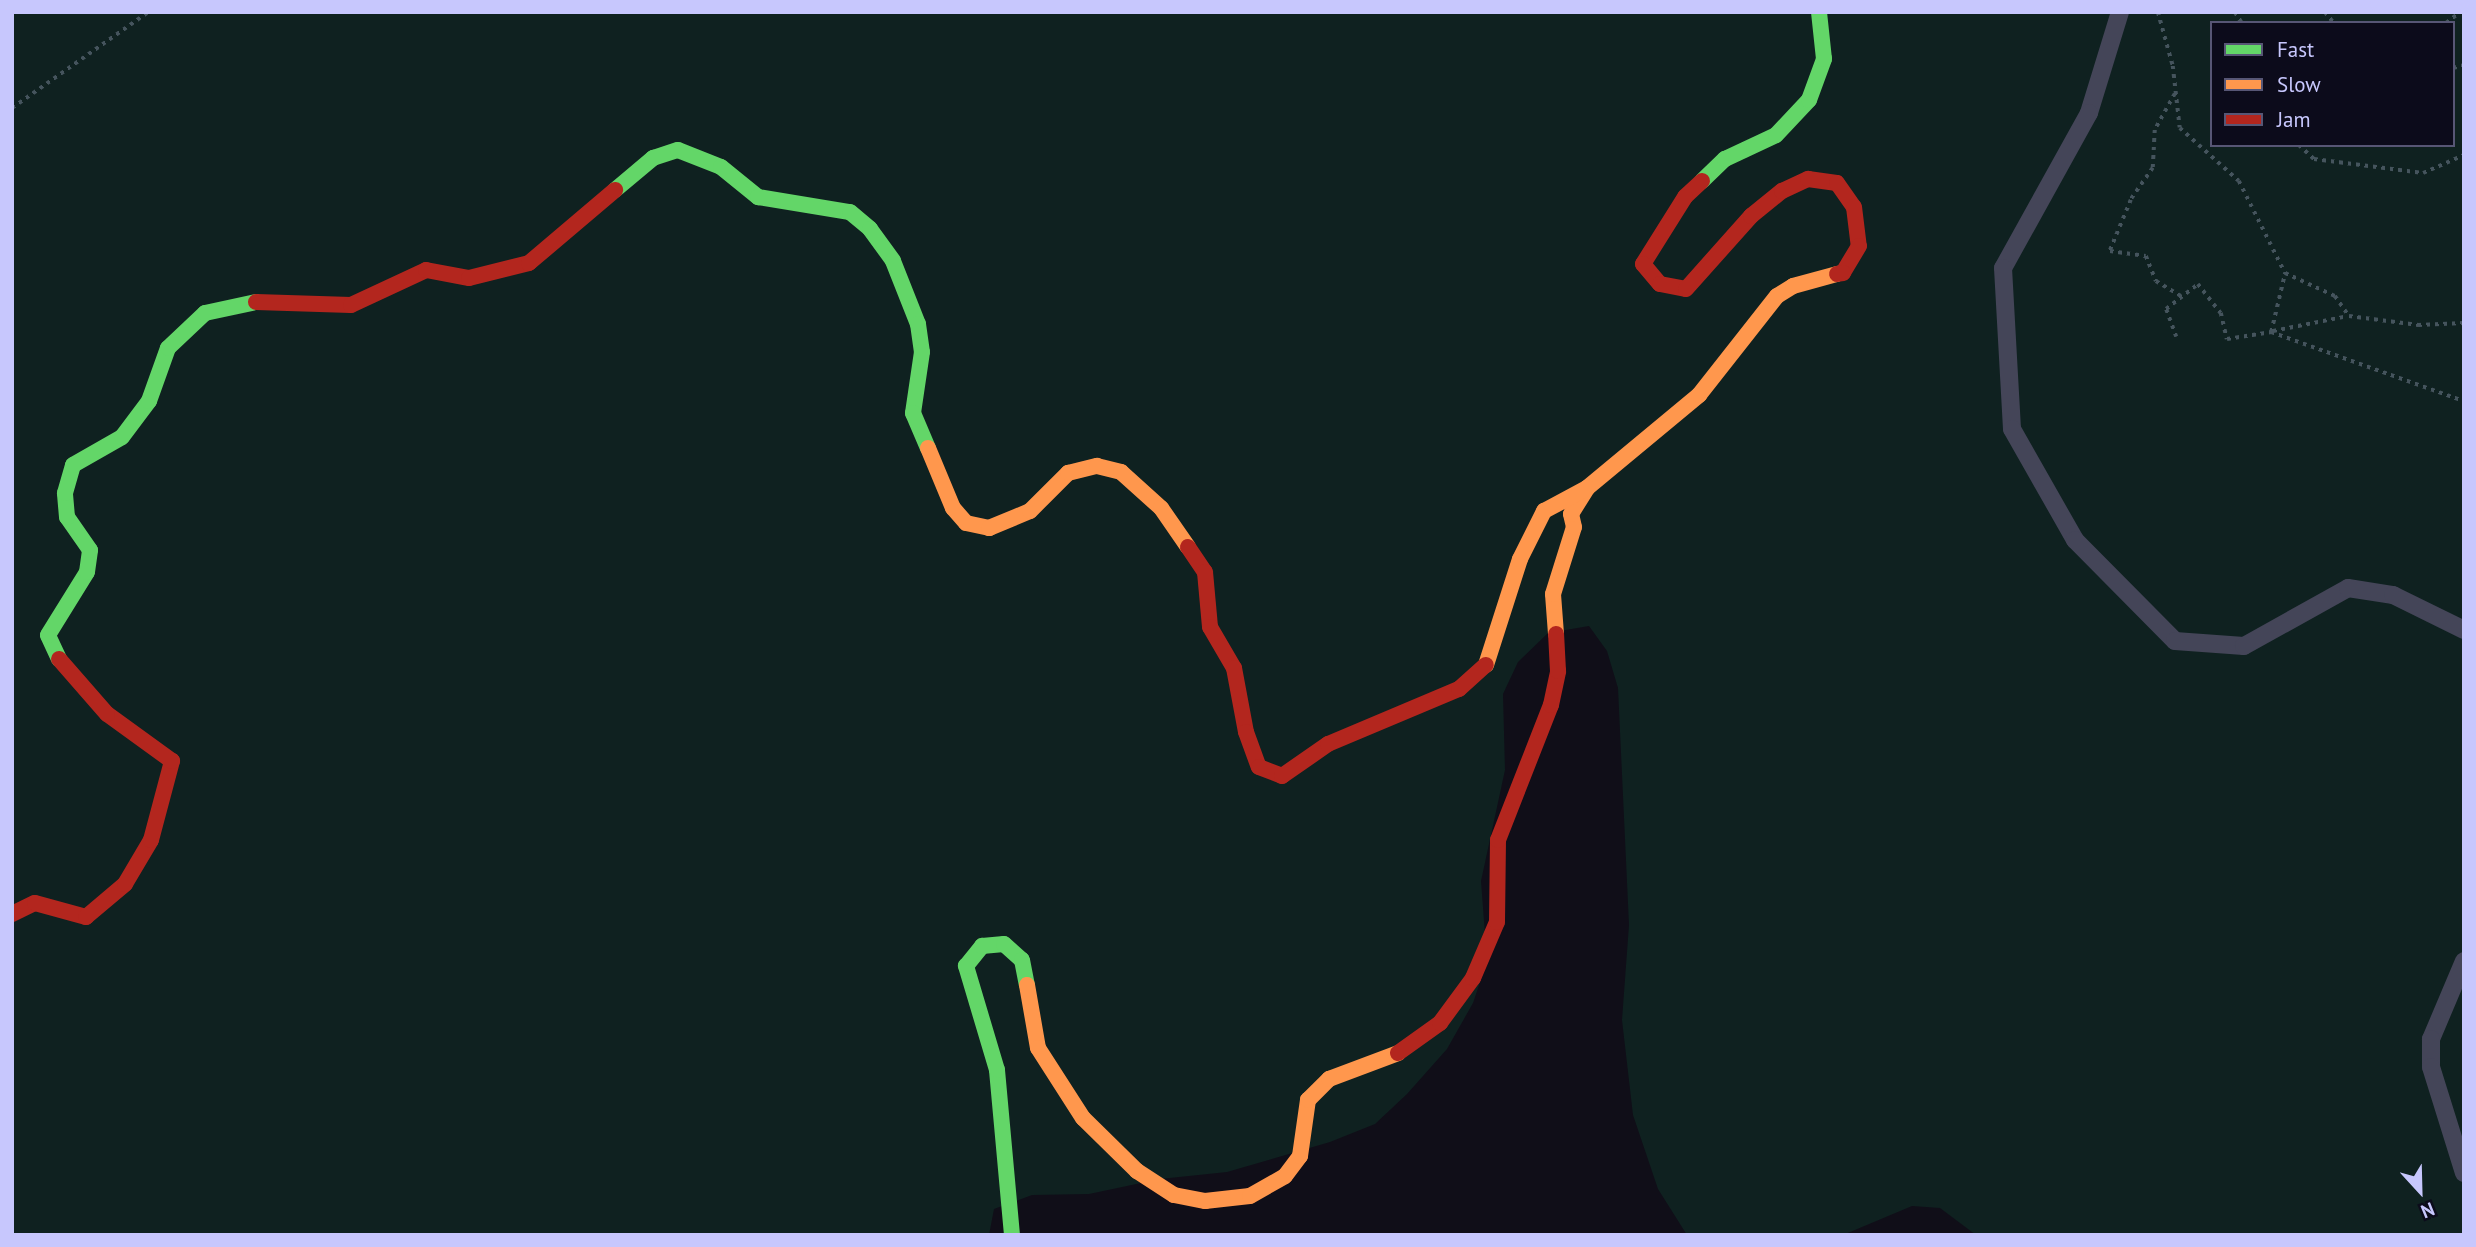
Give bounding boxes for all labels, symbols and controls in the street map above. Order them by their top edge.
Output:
legend [2210,21,2455,147]
text: Fast [2277,36,2314,63]
text: Slow [2277,71,2321,98]
text: Jam [2277,106,2311,133]
north arrow [2385,1156,2455,1226]
text: N [2418,1197,2438,1224]

